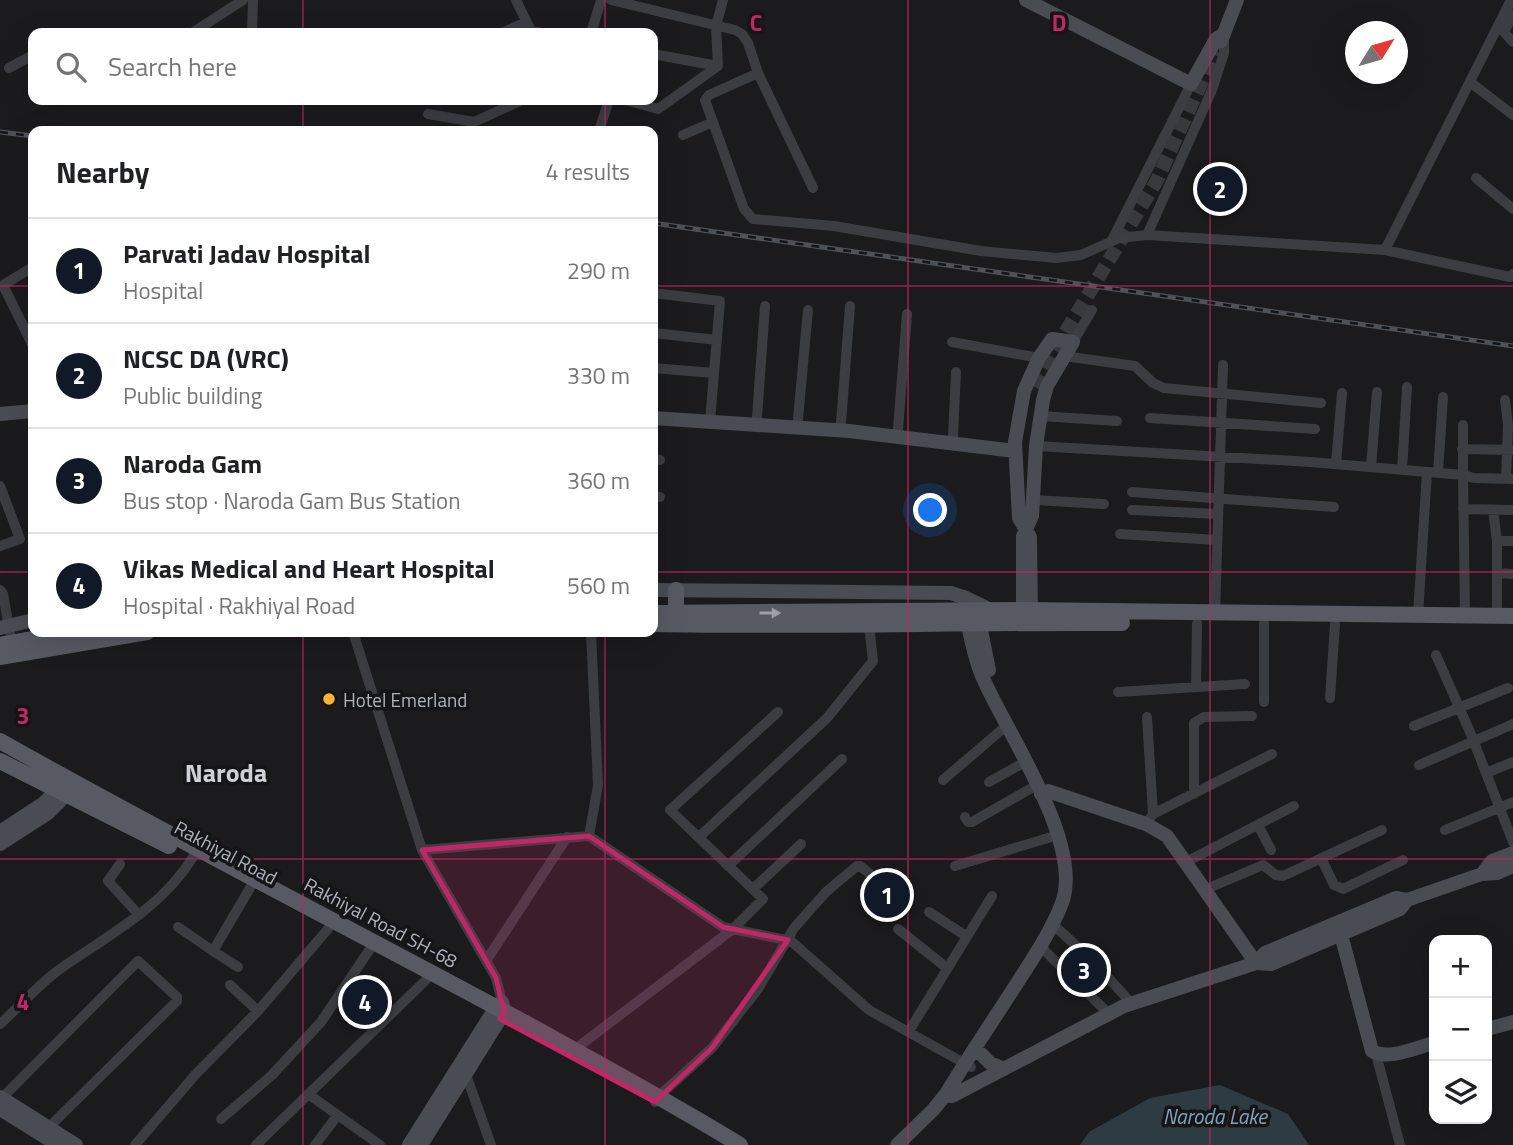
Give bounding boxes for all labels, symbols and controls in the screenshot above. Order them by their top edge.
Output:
text: C [750,5,762,40]
text: D [1052,5,1066,40]
north arrow [1345,21,1408,84]
search box [28,28,658,105]
text: Search here [108,47,237,86]
icon: search [52,48,90,86]
text: Nearby [56,149,149,195]
text: 4 results [546,154,630,189]
pin: 2 [1197,163,1243,215]
text: Parvati Jadav Hospital [123,234,371,273]
text: 1 [73,253,85,288]
text: 290 m [567,253,630,288]
text: Hospital [123,273,203,308]
text: NCSC DA (VRC) [123,339,289,378]
text: 2 [73,358,85,393]
text: 330 m [567,358,630,393]
text: Public building [123,378,262,413]
text: Naroda Gam [123,444,262,483]
text: 3 [73,463,85,498]
text: 360 m [567,463,630,498]
text: Bus stop · Naroda Gam Bus Station [123,483,461,518]
your location [913,493,947,527]
text: Vikas Medical and Heart Hospital [123,549,495,588]
text: 4 [73,568,85,603]
text: 560 m [567,568,630,603]
text: Hospital · Rakhiyal Road [123,588,355,623]
one-way arrow [759,607,781,619]
place label: Hotel Emerland [343,685,467,714]
marker: Hotel Emerland [321,691,337,707]
text: 3 [17,698,29,733]
district label: Naroda [185,753,267,792]
street label: Rakhiyal Road [169,813,283,891]
street label: Rakhiyal Road SH-68 [299,869,463,975]
pin: 1 [864,869,910,921]
map controls [1429,935,1492,1124]
button: + [1429,935,1492,998]
pin: 3 [1061,944,1107,996]
pin: 4 [342,976,388,1028]
text: 4 [17,984,29,1019]
button: − [1429,998,1492,1061]
button: layers [1429,1061,1492,1124]
water label: Naroda Lake [1163,1100,1268,1132]

